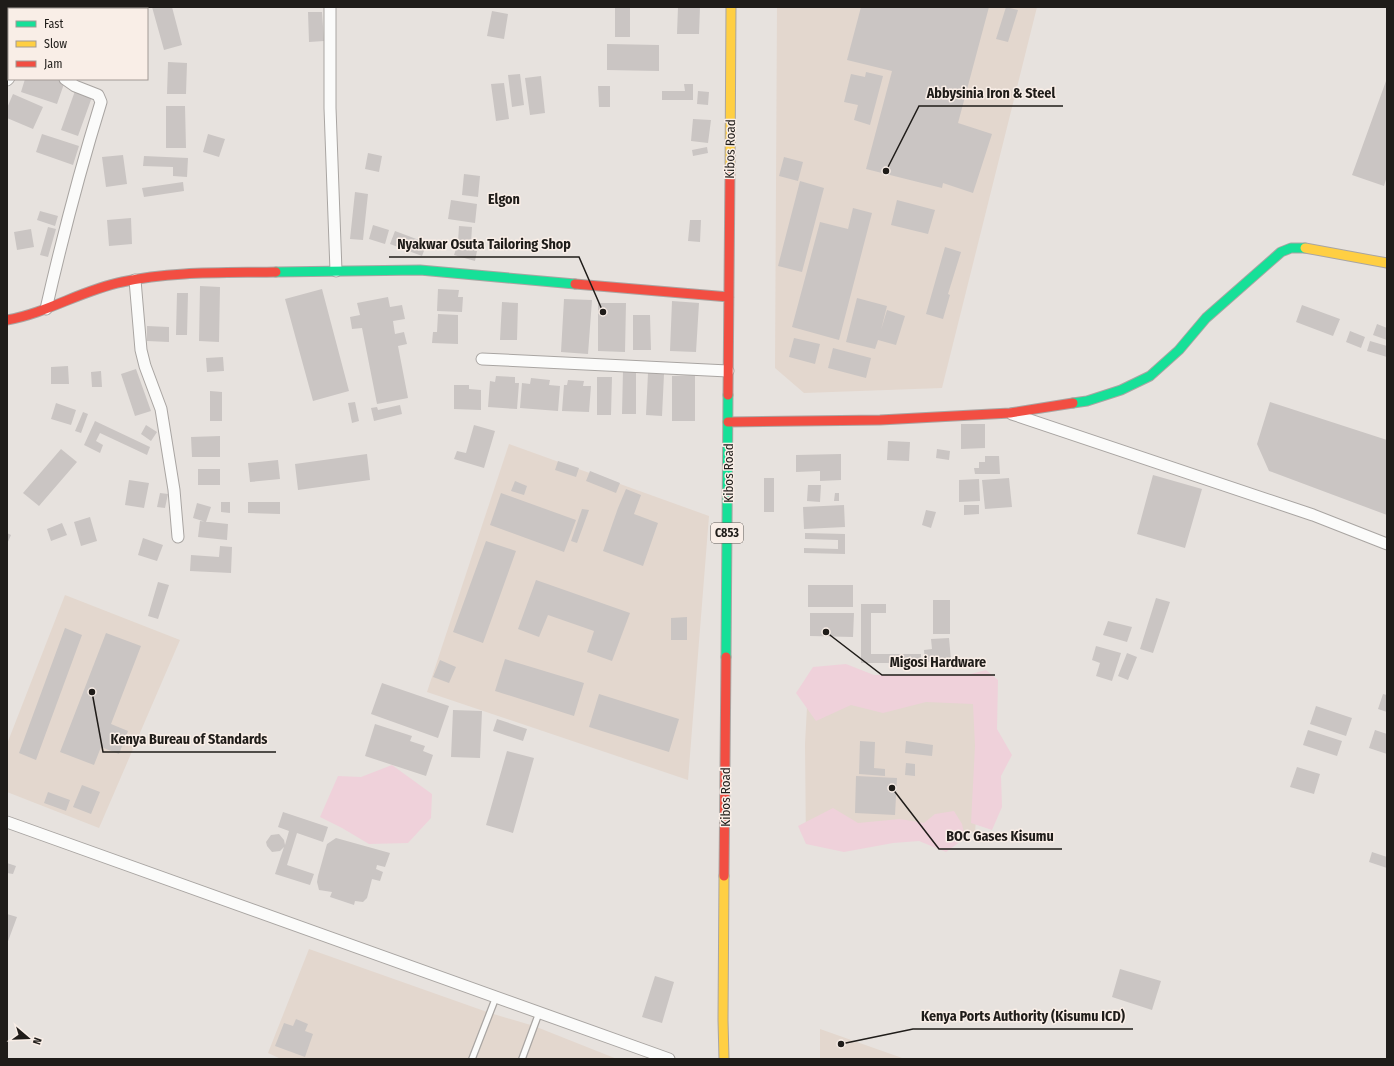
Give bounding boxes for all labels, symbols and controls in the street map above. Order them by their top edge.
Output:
legend [8,8,148,80]
text: Fast [44,17,63,31]
text: Slow [44,37,67,51]
text: Jam [44,57,62,71]
callout: Abbysinia Iron & Steel [919,80,1063,106]
text: Abbysinia Iron & Steel [926,85,1055,102]
street label: Kibos Road [722,119,738,179]
district label: Elgon [488,191,520,208]
callout: Nyakwar Osuta Tailoring Shop [389,231,579,257]
text: Nyakwar Osuta Tailoring Shop [397,236,571,253]
street label: Kibos Road [721,443,736,503]
road number: C853 [711,523,743,543]
callout: Migosi Hardware [882,649,995,675]
text: Migosi Hardware [890,654,986,671]
callout: Kenya Bureau of Standards [103,726,276,752]
text: Kenya Bureau of Standards [111,731,267,748]
street label: Kibos Road [718,767,733,827]
callout: BOC Gases Kisumu [939,823,1062,849]
text: BOC Gases Kisumu [946,828,1054,845]
callout: Kenya Ports Authority (Kisumu ICD) [913,1003,1133,1029]
text: Kenya Ports Authority (Kisumu ICD) [921,1008,1125,1025]
north arrow [8,1018,48,1058]
text: N [30,1036,44,1046]

